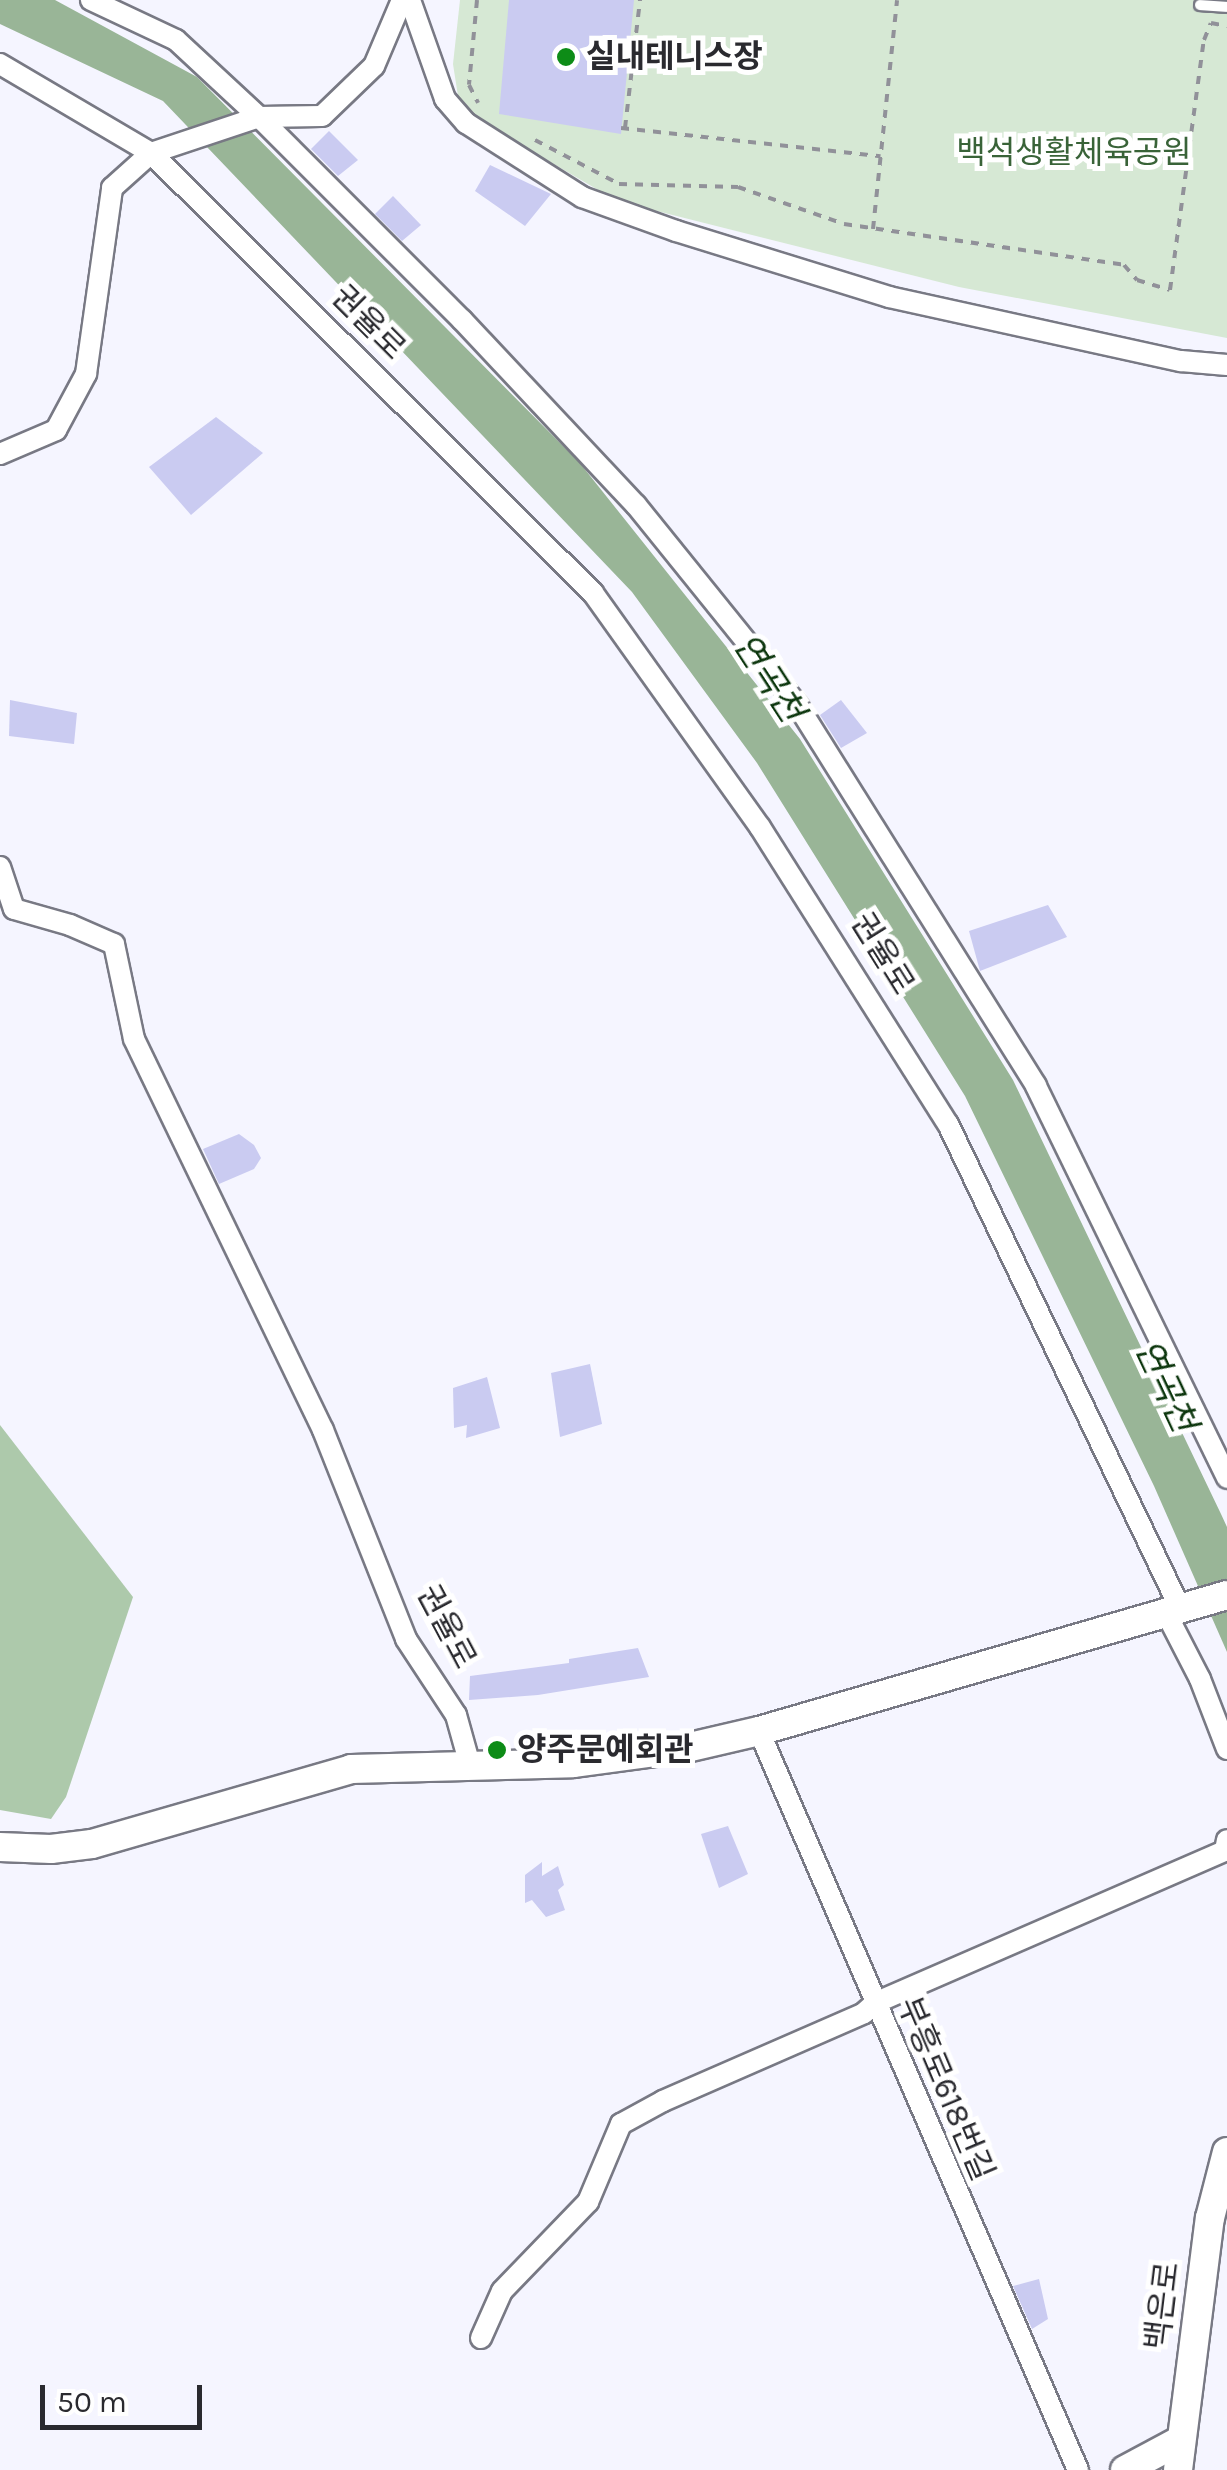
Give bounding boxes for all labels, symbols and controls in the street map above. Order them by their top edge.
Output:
place label: 실내테니스장 [586,38,763,76]
marker: 실내테니스장 [555,46,577,68]
park label: 백석생활체육공원 [956,134,1192,172]
street label: 권율로 [323,278,413,368]
water label: 연곡천 [724,626,812,730]
street label: 권율로 [842,906,922,1002]
water label: 연곡천 [1126,1333,1204,1439]
street label: 권율로 [408,1579,484,1675]
place label: 양주문예회관 [517,1731,694,1769]
marker: 양주문예회관 [486,1739,508,1761]
street label: 부흥로618번길 [889,1991,1001,2187]
street label: 백은로 [1139,2260,1187,2352]
scale bar [45,2365,208,2427]
text: 50 m [57,2384,127,2420]

